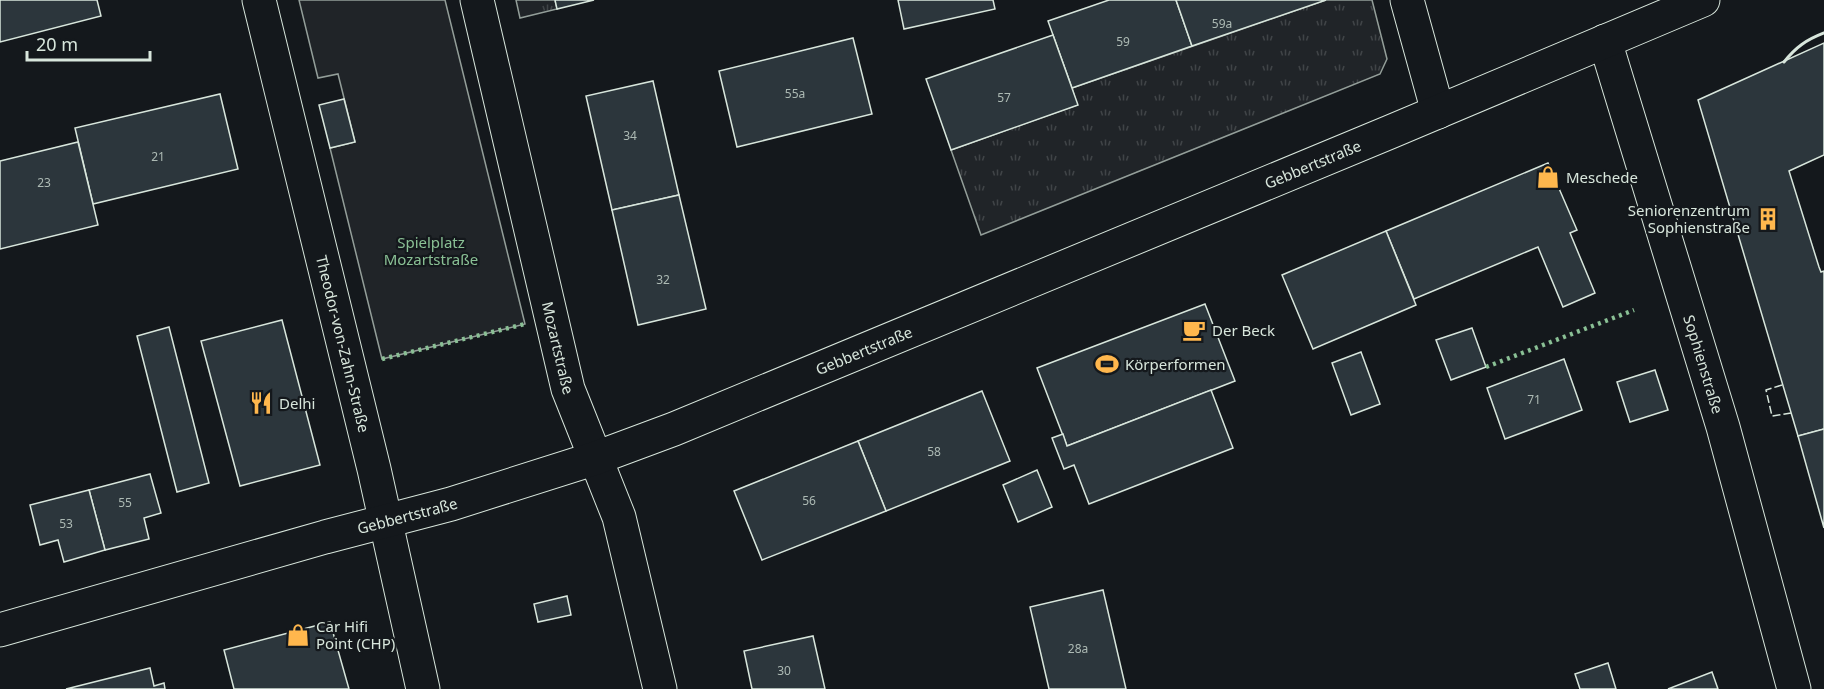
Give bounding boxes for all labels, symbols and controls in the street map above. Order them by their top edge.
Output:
house number: 59a [1212,15,1232,32]
scale bar [27,24,150,62]
text: 20 m [36,32,78,56]
house number: 59 [1116,33,1130,50]
house number: 55a [785,85,805,102]
house number: 57 [997,89,1011,106]
house number: 34 [623,127,637,144]
street label: Gebbertstraße [1261,135,1364,193]
house number: 21 [151,148,165,165]
shop icon: Meschede [1535,164,1561,190]
place label: Meschede [1566,167,1638,187]
house number: 23 [37,174,51,191]
place label: Seniorenzentrum Sophienstraße [1628,200,1750,237]
building icon: Seniorenzentrum Sophienstraße [1755,206,1781,232]
park label: Spielplatz Mozartstraße [384,232,478,269]
street label: Theodor-von-Zahn-Straße [312,253,375,434]
house number: 32 [656,271,670,288]
street label: Mozartstraße [538,299,579,397]
street label: Sophienstraße [1679,312,1728,416]
cafe icon: Der Beck [1181,317,1207,343]
place label: Der Beck [1212,320,1275,340]
street label: Gebbertstraße [812,321,915,379]
sports icon: Körperformen [1094,351,1120,377]
place label: Körperformen [1125,354,1226,374]
restaurant icon: Delhi [248,390,274,416]
house number: 71 [1527,391,1541,408]
place label: Delhi [279,393,315,413]
house number: 58 [927,443,941,460]
house number: 56 [802,492,816,509]
street label: Gebbertstraße [355,493,460,538]
house number: 55 [118,494,132,511]
house number: 53 [59,515,73,532]
place label: Car Hifi Point (CHP) [316,616,395,653]
shop icon: Car Hifi Point (CHP) [285,622,311,648]
house number: 28a [1068,640,1088,657]
house number: 30 [777,662,791,679]

